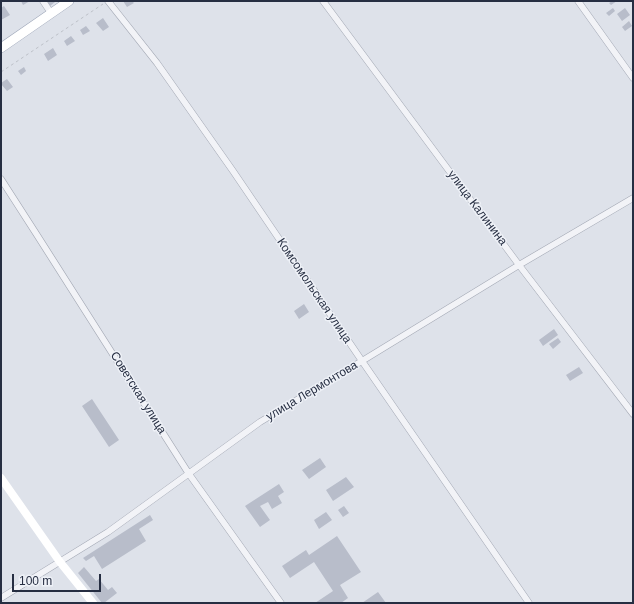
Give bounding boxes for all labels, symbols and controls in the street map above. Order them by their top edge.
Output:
street label: улица Калинина [444,168,510,248]
street label: Комсомольская улица [273,236,355,346]
street label: Советская улица [107,349,169,437]
street label: улица Лермонтова [264,358,360,424]
scale bar [14,566,103,592]
text: 100 m [19,574,52,588]

